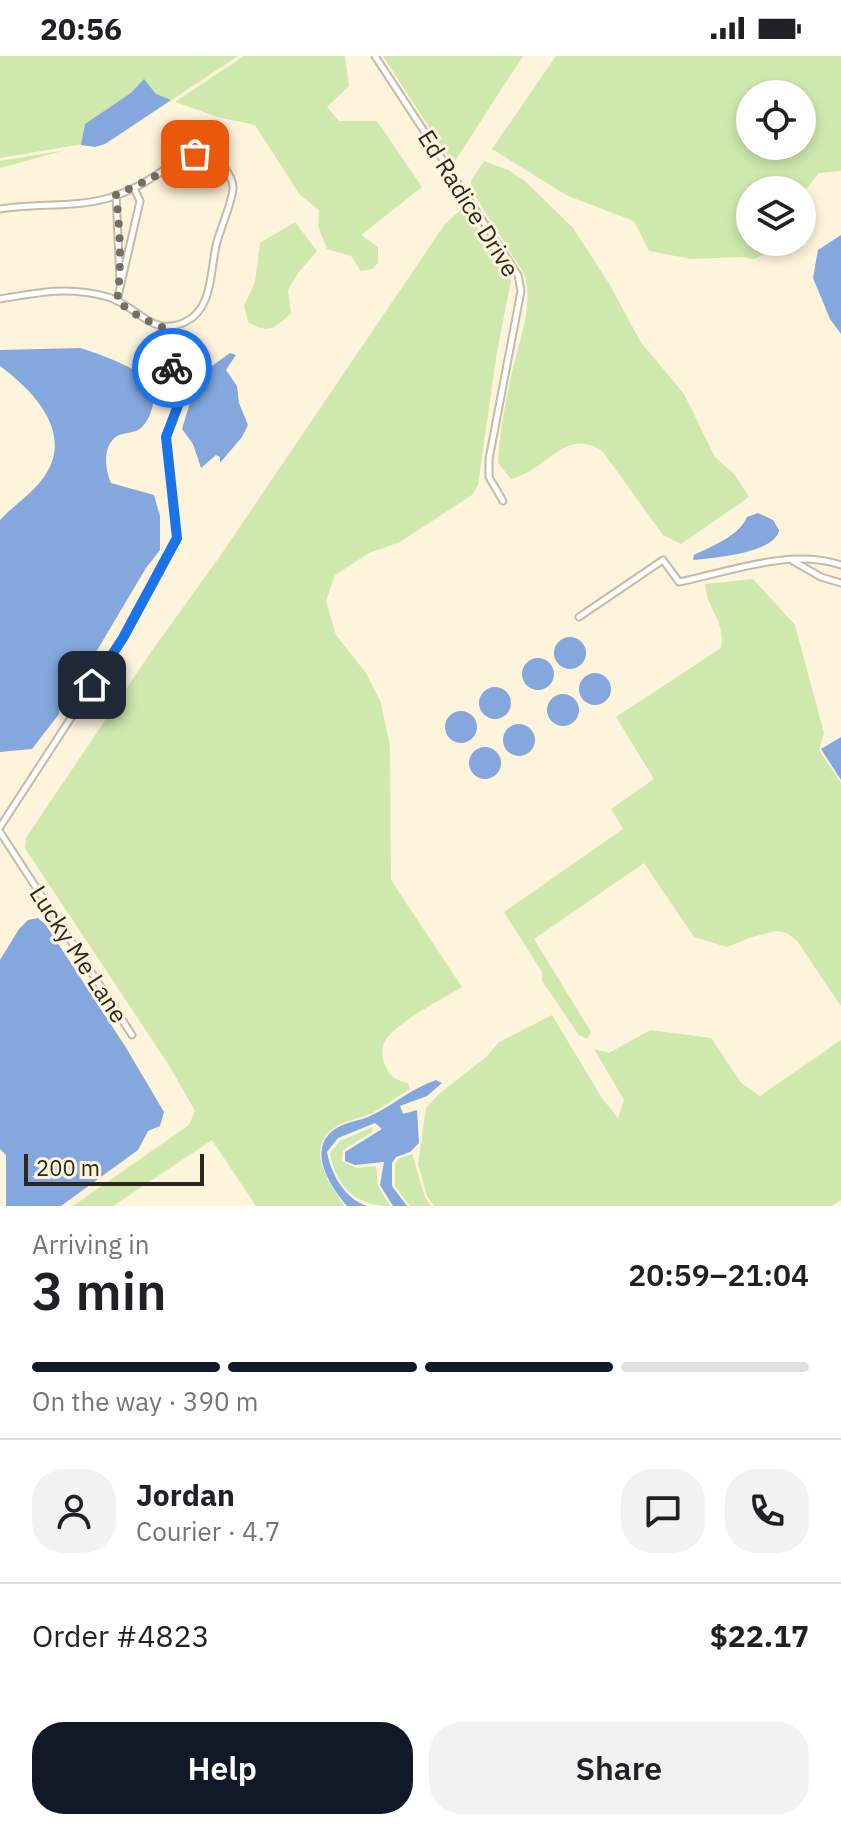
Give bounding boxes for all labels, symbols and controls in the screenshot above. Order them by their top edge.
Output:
text: 20:56 [40,9,122,48]
map controls [736,80,816,256]
button: locate [736,80,816,160]
pin [161,120,229,188]
street label: Ed Radice Drive [411,123,527,283]
icon: bag [173,132,217,176]
button: layers [736,176,816,256]
courier [132,328,212,408]
icon: bike [150,346,194,390]
pin [58,651,126,719]
icon: home [70,663,114,707]
street label: Lucky Me Lane [23,879,135,1029]
scale bar [24,1150,204,1186]
text: 200 m [36,1153,100,1182]
text: Arriving in [32,1227,149,1261]
text: 20:59–21:04 [628,1255,809,1294]
text: 3 min [32,1257,167,1324]
text: On the way · 390 m [32,1384,258,1418]
button: person [32,1469,116,1553]
button: chat [621,1469,705,1553]
button: phone [725,1469,809,1553]
text: Jordan [136,1475,235,1514]
text: Courier · 4.7 [136,1514,280,1548]
text: Order #4823 [32,1616,209,1655]
text: $22.17 [710,1616,809,1655]
button: Help [32,1722,413,1814]
button: Share [429,1722,809,1814]

